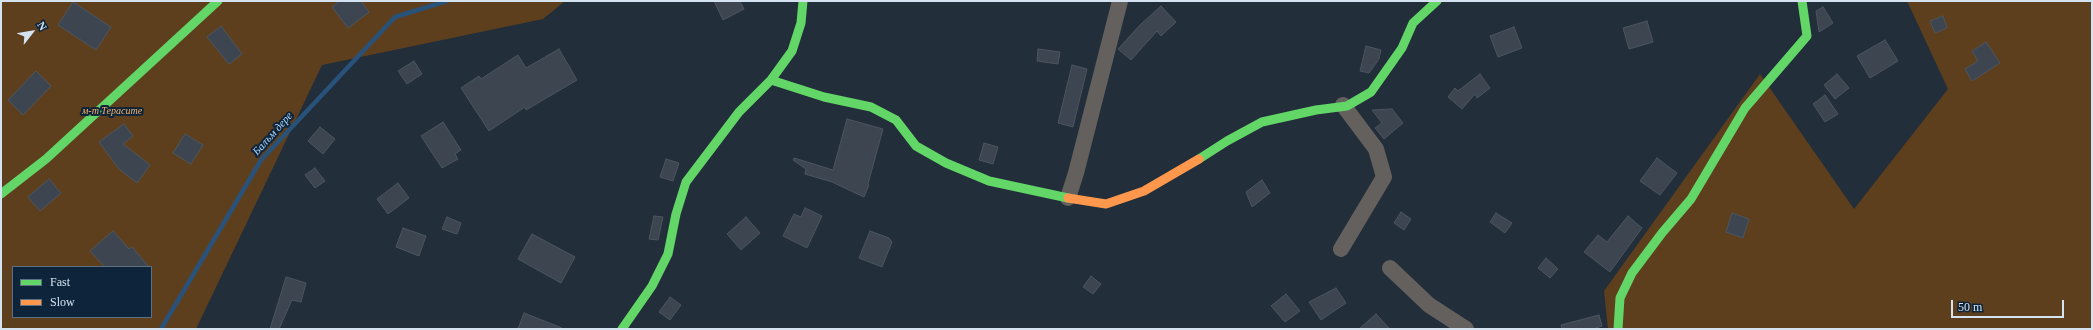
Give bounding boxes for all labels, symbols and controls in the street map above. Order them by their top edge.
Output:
north arrow [12,12,52,52]
text: N [35,19,49,32]
park label: м-т Терасите [82,105,142,117]
water label: Балъм дере [250,110,296,158]
legend [12,266,152,318]
text: Fast [50,275,70,289]
scale bar [1953,292,2066,318]
text: Slow [50,295,75,309]
text: 50 m [1958,300,1982,314]

